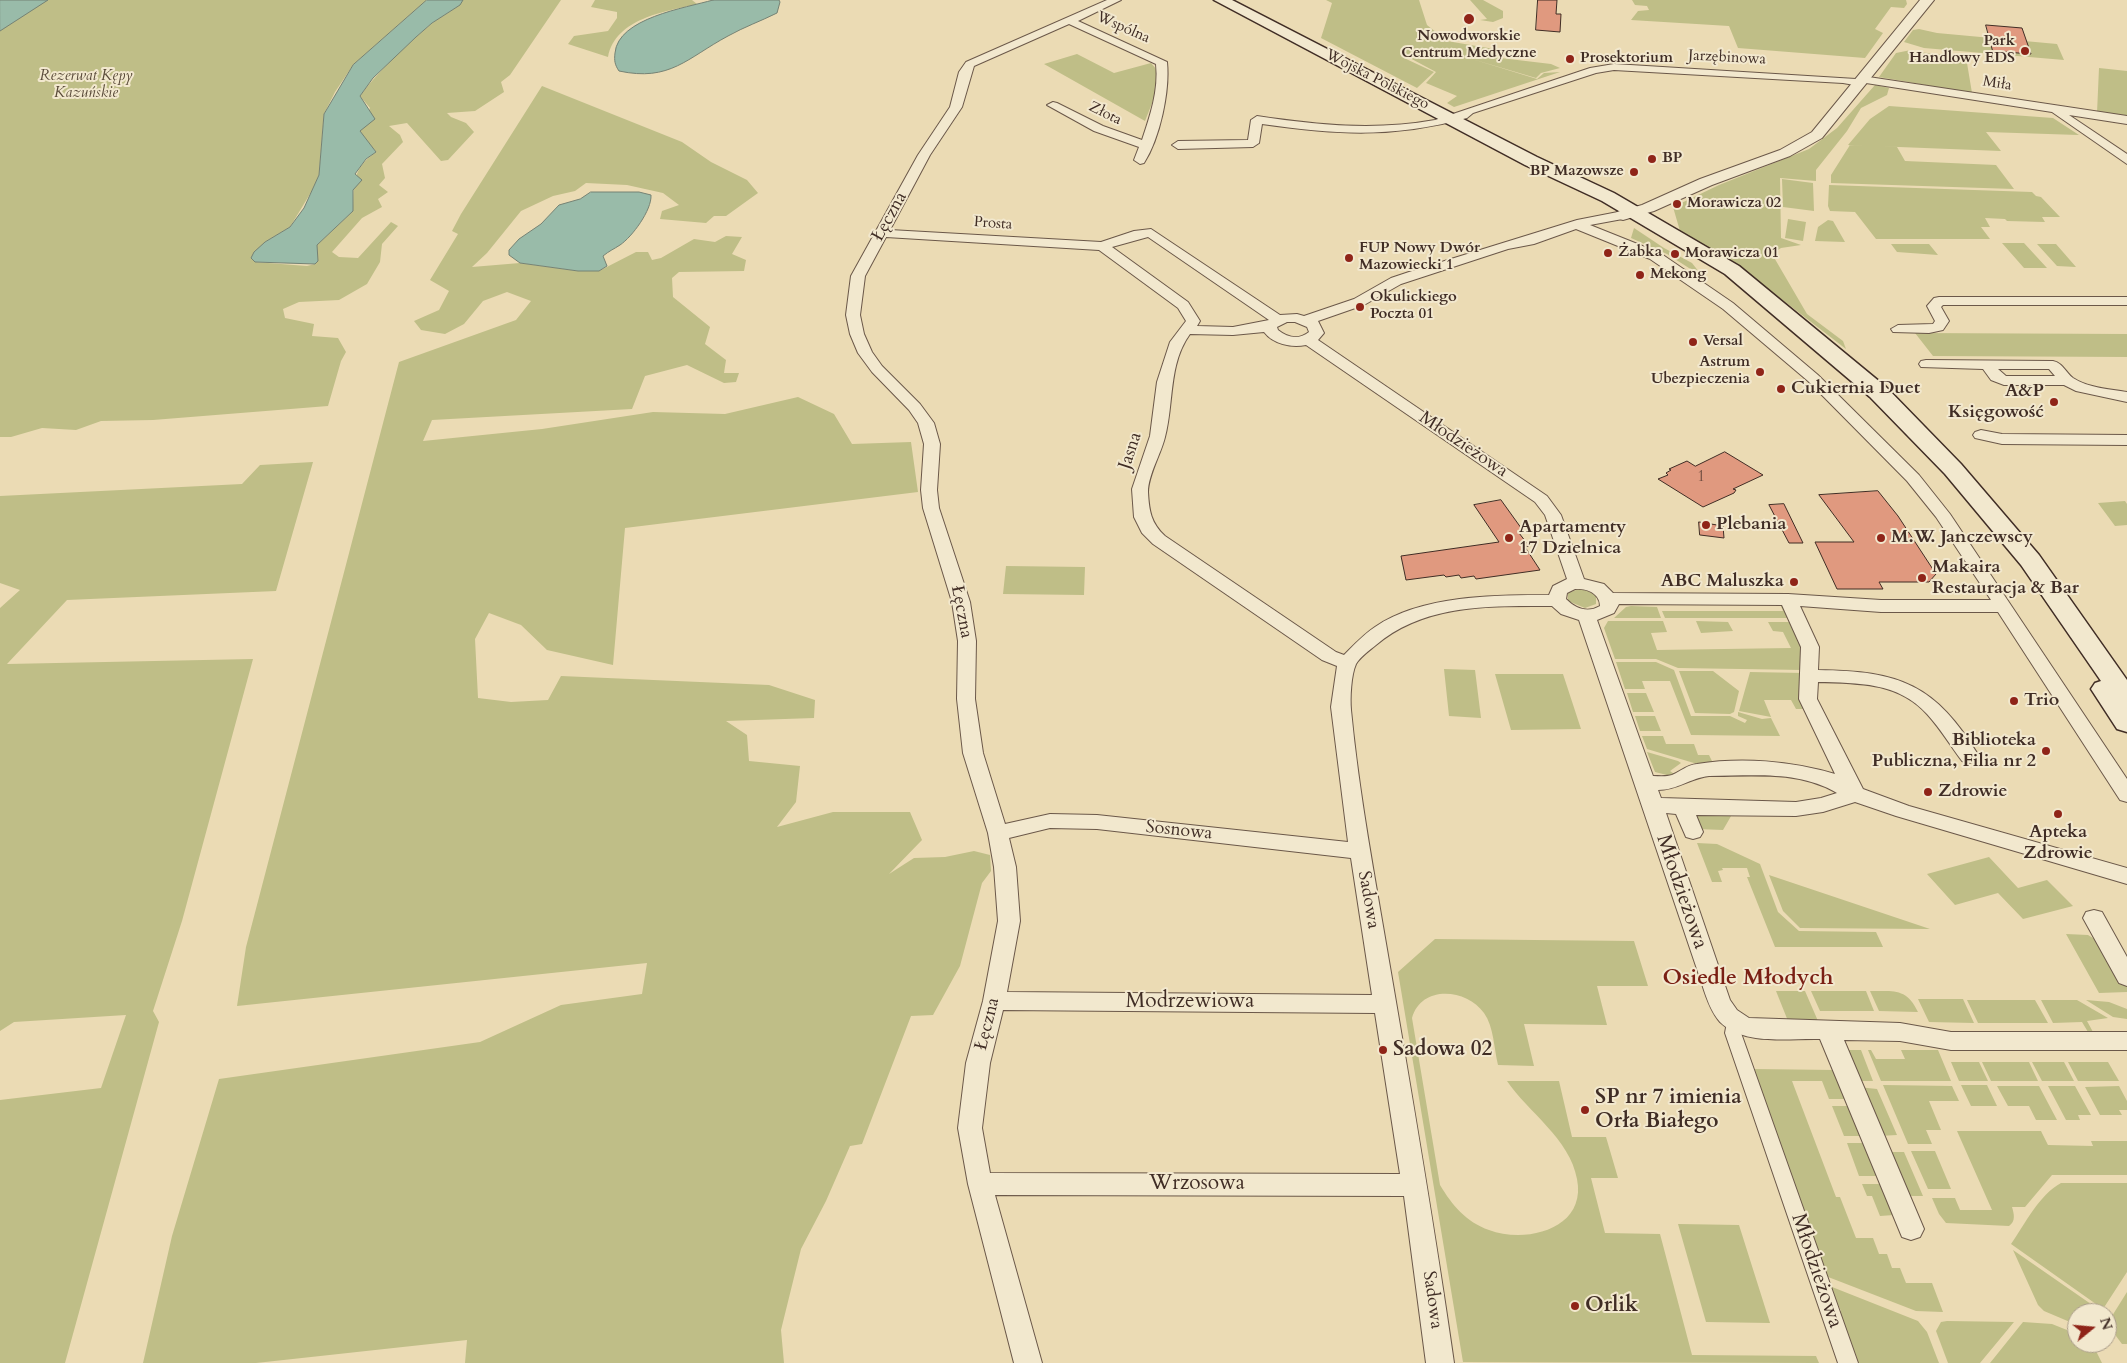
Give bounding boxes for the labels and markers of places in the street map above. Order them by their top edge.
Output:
marker: Nowodworskie Centrum Medyczne [1462,12,1476,26]
place label: Nowodworskie Centrum Medyczne [1401,28,1537,63]
place label: Park Handlowy EDS [1909,33,2015,68]
marker: Park Handlowy EDS [2019,45,2031,57]
place label: Prosektorium [1580,50,1673,68]
marker: Prosektorium [1564,53,1576,65]
place label: BP [1662,150,1682,168]
marker: BP [1646,153,1658,165]
place label: BP Mazowsze [1529,163,1624,181]
marker: BP Mazowsze [1628,166,1640,178]
place label: Morawicza 02 [1687,195,1781,213]
marker: Morawicza 02 [1671,198,1683,210]
place label: FUP Nowy Dwór Mazowiecki 1 [1359,240,1480,275]
place label: Żabka [1618,244,1662,262]
place label: Morawicza 01 [1685,245,1779,263]
marker: Żabka [1602,247,1614,259]
marker: Morawicza 01 [1669,248,1681,260]
marker: FUP Nowy Dwór Mazowiecki 1 [1343,252,1355,264]
place label: Mekong [1650,266,1706,284]
marker: Mekong [1634,269,1646,281]
place label: Okulickiego Poczta 01 [1370,289,1457,324]
marker: Okulickiego Poczta 01 [1354,301,1366,313]
place label: Versal [1703,333,1743,351]
marker: Versal [1687,336,1699,348]
place label: Astrum Ubezpieczenia [1651,354,1750,389]
marker: Astrum Ubezpieczenia [1754,366,1766,378]
place label: Cukiernia Duet [1791,378,1920,400]
place label: A&P Księgowość [1948,381,2044,424]
marker: Cukiernia Duet [1775,383,1787,395]
marker: A&P Księgowość [2048,396,2060,408]
place label: Plebania [1716,514,1786,536]
place label: Apartamenty 17 Dzielnica [1519,517,1626,560]
marker: Plebania [1700,519,1712,531]
place label: M.W. Janczewscy [1891,527,2033,549]
marker: Apartamenty 17 Dzielnica [1503,532,1515,544]
marker: M.W. Janczewscy [1875,532,1887,544]
place label: Makaira Restauracja & Bar [1932,557,2079,600]
place label: ABC Maluszka [1661,571,1784,593]
marker: Makaira Restauracja & Bar [1916,572,1928,584]
marker: ABC Maluszka [1788,576,1800,588]
place label: Trio [2024,690,2059,712]
marker: Trio [2008,695,2020,707]
place label: Biblioteka Publiczna, Filia nr 2 [1872,730,2036,772]
marker: Biblioteka Publiczna, Filia nr 2 [2040,745,2052,757]
place label: Zdrowie [1938,781,2007,803]
marker: Zdrowie [1922,786,1934,798]
marker: Apteka Zdrowie [2052,808,2064,820]
place label: Apteka Zdrowie [2023,822,2093,864]
place label: Sadowa 02 [1393,1037,1492,1063]
marker: Sadowa 02 [1377,1044,1389,1056]
place label: SP nr 7 imienia Orła Białego [1595,1085,1742,1135]
marker: SP nr 7 imienia Orła Białego [1579,1104,1591,1116]
place label: Orlik [1585,1293,1638,1319]
marker: Orlik [1569,1300,1581,1312]

